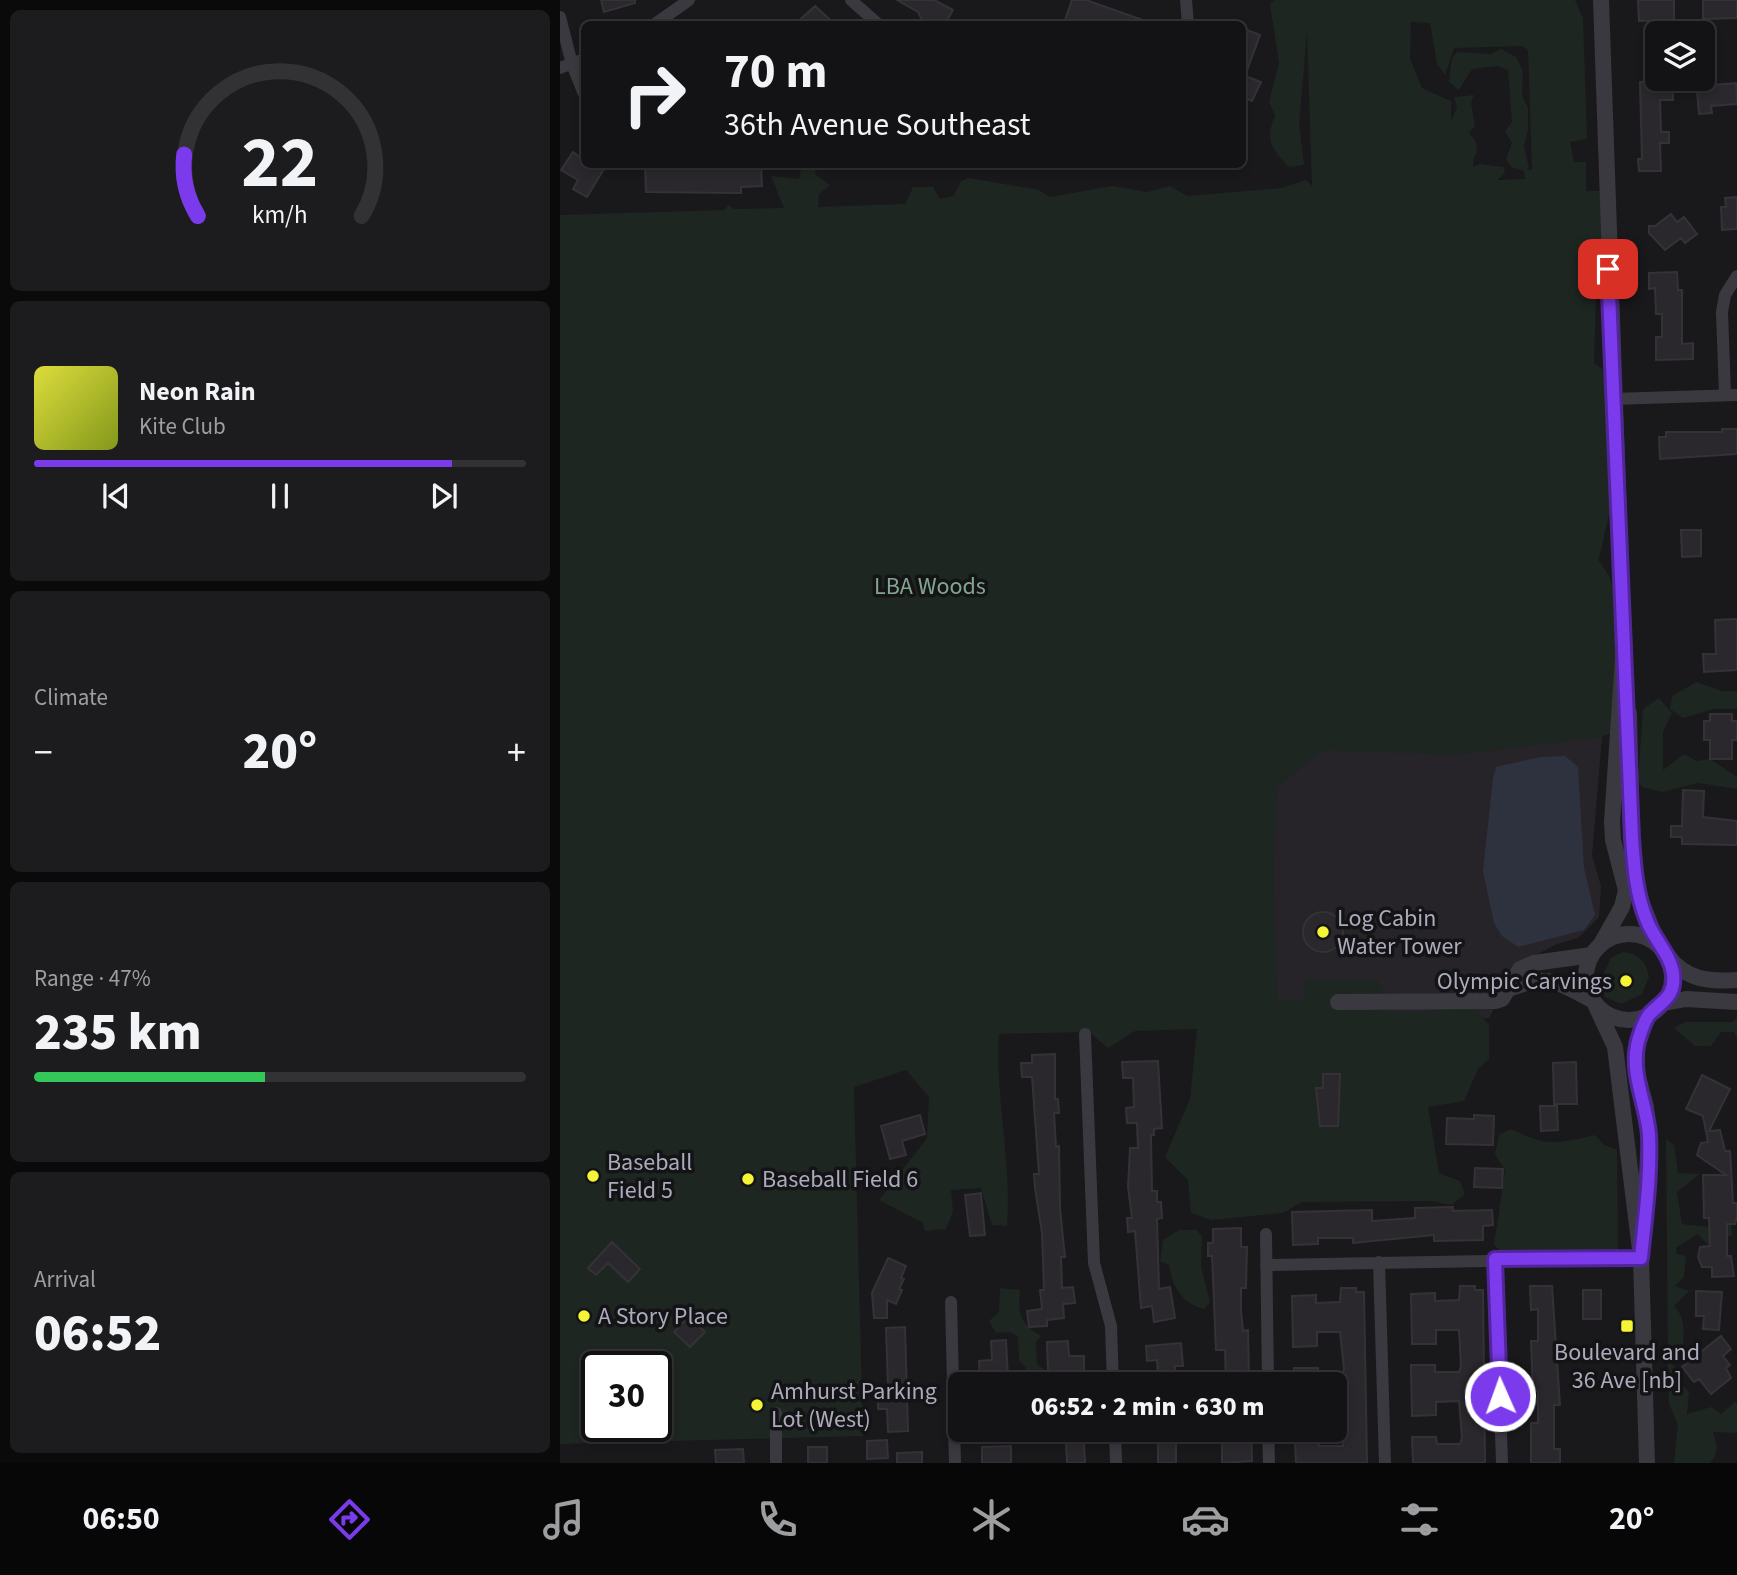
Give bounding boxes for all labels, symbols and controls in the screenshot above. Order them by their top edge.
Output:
map controls [1645,21,1715,91]
button: layers [1645,21,1715,91]
text: 70 m [724,37,828,107]
icon: right [609,49,700,140]
text: 36th Avenue Southeast [724,102,1031,148]
text: 22 [242,112,318,216]
text: km/h [252,197,308,233]
pin [1578,239,1638,299]
icon: arrive [1589,250,1627,288]
text: Neon Rain [139,373,256,410]
text: Kite Club [139,410,226,443]
icon: previous [97,477,135,515]
icon: pause [261,477,299,515]
icon: next [425,477,463,515]
park label: LBA Woods [874,569,986,604]
text: Climate [34,681,108,714]
text: 20° [243,715,317,789]
text: − [34,726,53,780]
text: + [507,726,526,780]
place label: Log Cabin Water Tower [1337,901,1462,964]
marker: Log Cabin Water Tower [1315,924,1331,940]
text: Range · 47% [34,962,151,995]
place label: Olympic Carvings [1437,964,1612,999]
marker: Olympic Carvings [1618,973,1634,989]
text: 235 km [34,996,202,1070]
place label: Baseball Field 5 [607,1145,692,1208]
place label: Baseball Field 6 [762,1162,918,1197]
marker: Baseball Field 5 [585,1168,601,1184]
marker: Baseball Field 6 [740,1171,756,1187]
text: Arrival [34,1263,96,1296]
text: 06:52 [34,1297,161,1371]
place label: A Story Place [598,1299,728,1334]
marker: A Story Place [576,1308,592,1324]
marker: Boulevard and 36 Ave [nb] [1619,1318,1635,1334]
place label: Boulevard and 36 Ave [nb] [1554,1335,1700,1398]
speed limit sign: 30 [581,1351,672,1442]
position arrow [1463,1359,1537,1433]
place label: Amhurst Parking Lot (West) [771,1374,937,1437]
text: 06:52 · 2 min · 630 m [1031,1388,1264,1425]
marker: Amhurst Parking Lot (West) [749,1397,765,1413]
icon: directions [325,1495,374,1544]
icon: music [539,1495,588,1544]
icon: phone [753,1495,802,1544]
icon: climate [967,1495,1016,1544]
icon: car [1181,1495,1230,1544]
icon: filters [1395,1495,1444,1544]
text: 06:50 [83,1496,160,1542]
text: 20° [1609,1496,1654,1542]

